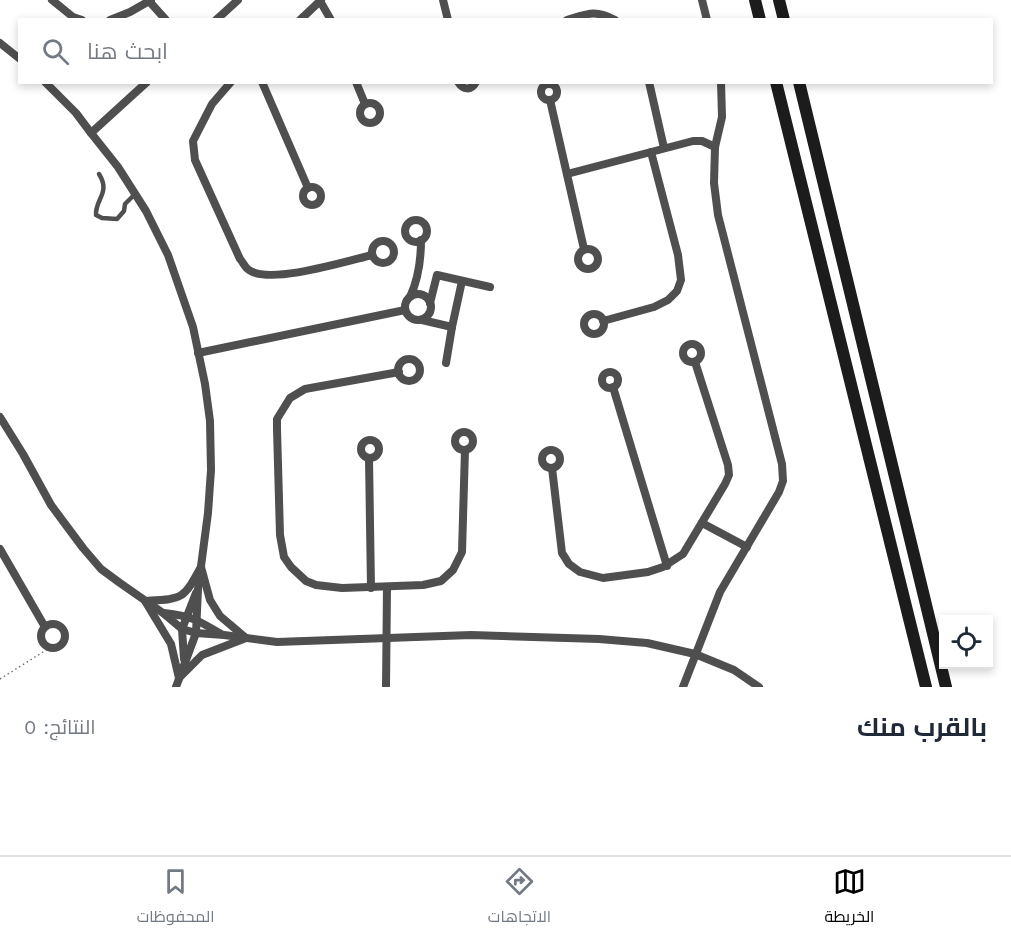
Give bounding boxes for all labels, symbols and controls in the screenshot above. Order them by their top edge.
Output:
search box [18,18,993,84]
icon: search [39,35,72,68]
text: ابحث هنا [87,39,168,64]
map controls [939,615,993,669]
button: locate [939,615,993,669]
text: بالقرب منك [857,712,987,742]
text: النتائج: 0 [24,715,96,739]
tab: المحفوظات [137,865,215,931]
tab: الاتجاهات [488,865,551,931]
tab: الخريطة [824,865,874,931]

